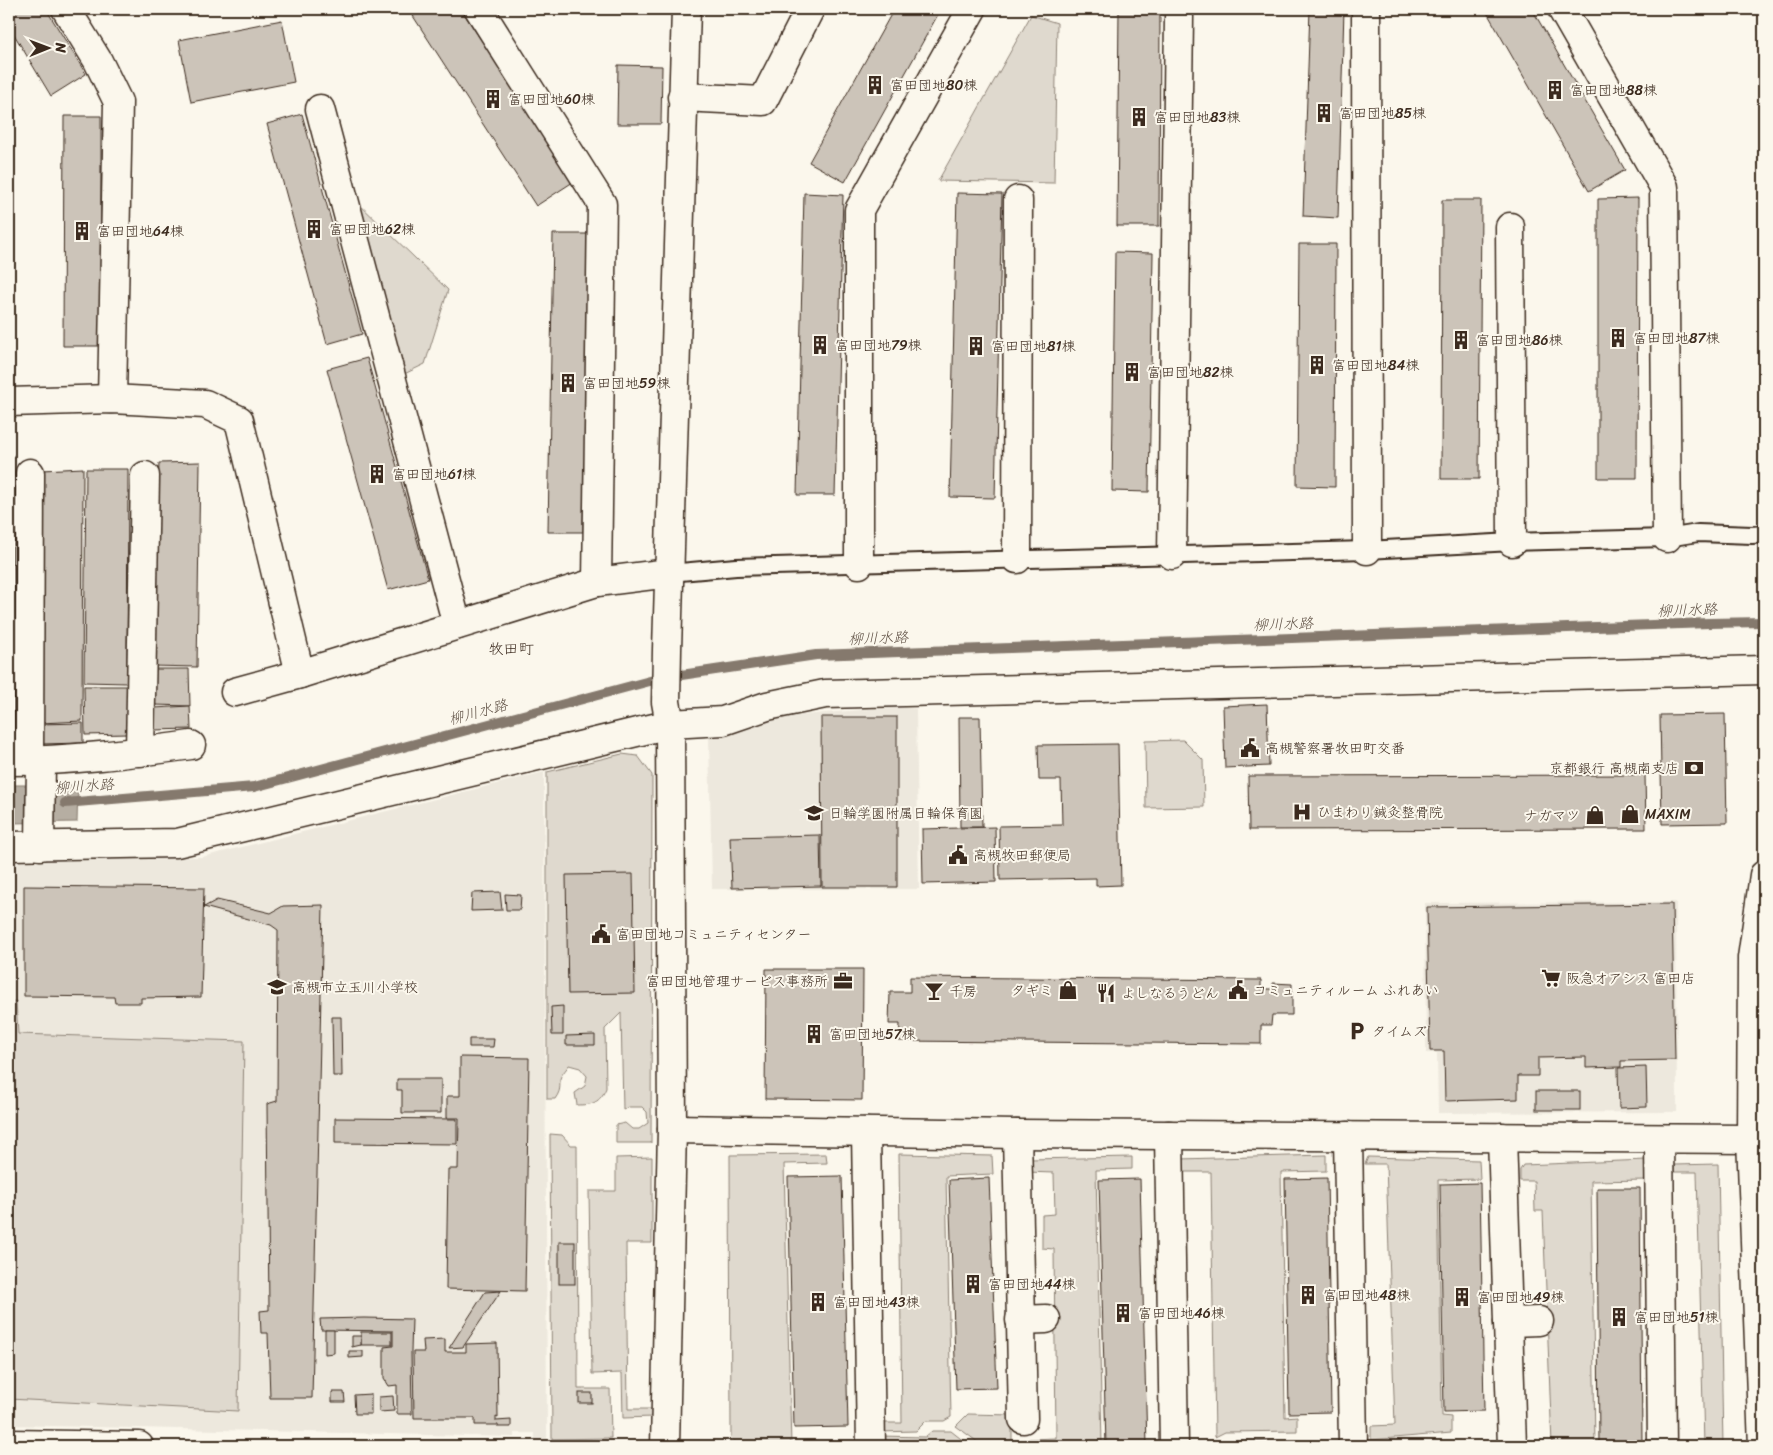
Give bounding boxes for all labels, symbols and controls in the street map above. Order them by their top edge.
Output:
north arrow [22,22,72,72]
text: N [48,42,73,53]
place label: 富田団地80棟 [890,73,978,98]
building icon: 富田団地80棟 [864,74,886,96]
place label: 富田団地88棟 [1570,78,1658,103]
building icon: 富田団地88棟 [1544,79,1566,101]
place label: 富田団地60棟 [508,87,596,112]
building icon: 富田団地60棟 [482,88,504,110]
place label: 富田団地85棟 [1339,101,1427,126]
building icon: 富田団地85棟 [1313,102,1335,124]
place label: 富田団地83棟 [1154,105,1241,130]
building icon: 富田団地83棟 [1128,106,1150,128]
place label: 富田団地62棟 [329,217,416,242]
building icon: 富田団地62棟 [303,218,325,240]
place label: 富田団地64棟 [97,219,185,244]
building icon: 富田団地64棟 [71,220,93,242]
place label: 富田団地87棟 [1633,326,1720,351]
building icon: 富田団地87棟 [1607,327,1629,349]
place label: 富田団地86棟 [1476,328,1563,353]
building icon: 富田団地86棟 [1450,329,1472,351]
place label: 富田団地79棟 [835,333,923,358]
building icon: 富田団地79棟 [809,334,831,356]
place label: 富田団地81棟 [991,334,1076,359]
building icon: 富田団地81棟 [965,335,987,357]
place label: 富田団地84棟 [1332,353,1420,378]
building icon: 富田団地84棟 [1306,354,1328,376]
place label: 富田団地82棟 [1147,360,1235,385]
building icon: 富田団地82棟 [1121,361,1143,383]
place label: 富田団地59棟 [583,371,671,396]
building icon: 富田団地59棟 [557,372,579,394]
place label: 富田団地61棟 [392,462,477,487]
building icon: 富田団地61棟 [366,463,388,485]
water label: 柳川水路 [1657,596,1718,624]
water label: 柳川水路 [1253,610,1314,638]
water label: 柳川水路 [848,624,909,652]
district label: 牧田町 [488,636,534,662]
water label: 柳川水路 [446,691,511,732]
place label: 高槻警察署牧田町交番 [1265,736,1405,761]
public building icon: 高槻警察署牧田町交番 [1239,737,1261,759]
place label: 京都銀行 高槻南支店 [1549,756,1679,781]
bank icon: 京都銀行 高槻南支店 [1683,757,1705,779]
water label: 柳川水路 [53,771,116,801]
place label: ひまわり鍼灸整骨院 [1317,800,1443,825]
place label: 日輪学園附属日輪保育園 [829,801,983,826]
hospital icon: ひまわり鍼灸整骨院 [1291,801,1313,823]
school or university icon: 日輪学園附属日輪保育園 [803,802,825,824]
place label: MAXIM [1645,802,1691,827]
place label: ナガマツ [1524,803,1580,828]
shop icon: MAXIM [1619,803,1641,825]
shop icon: ナガマツ [1584,804,1606,826]
place label: 高槻牧田郵便局 [973,843,1071,868]
public building icon: 高槻牧田郵便局 [947,844,969,866]
place label: 富田団地コミュニティセンター [616,922,811,947]
public building icon: 富田団地コミュニティセンター [590,923,612,945]
place label: 阪急オアシス 富田店 [1566,966,1695,991]
supermarket icon: 阪急オアシス 富田店 [1540,967,1562,989]
place label: 富田団地管理サービス事務所 [646,969,828,994]
office icon: 富田団地管理サービス事務所 [832,970,854,992]
place label: 高槻市立玉川小学校 [292,975,418,1000]
school or university icon: 高槻市立玉川小学校 [266,976,288,998]
place label: タギミ [1011,978,1053,1003]
place label: コミュニティルーム ふれあい [1253,978,1439,1003]
place label: 千房 [949,979,977,1004]
shop icon: タギミ [1057,979,1079,1001]
public building icon: コミュニティルーム ふれあい [1227,979,1249,1001]
bar icon: 千房 [923,980,945,1002]
place label: よしなるうどん [1121,981,1219,1006]
restaurant icon: よしなるうどん [1095,982,1117,1004]
place label: タイムズ [1372,1019,1427,1044]
parking icon: タイムズ [1346,1020,1368,1042]
place label: 富田団地57棟 [829,1022,917,1047]
building icon: 富田団地57棟 [803,1023,825,1045]
place label: 富田団地44棟 [988,1272,1076,1297]
building icon: 富田団地44棟 [962,1273,984,1295]
place label: 富田団地48棟 [1323,1283,1411,1308]
building icon: 富田団地48棟 [1297,1284,1319,1306]
place label: 富田団地49棟 [1477,1285,1565,1310]
building icon: 富田団地49棟 [1451,1286,1473,1308]
place label: 富田団地43棟 [833,1290,920,1315]
building icon: 富田団地43棟 [807,1291,829,1313]
place label: 富田団地46棟 [1138,1301,1226,1326]
building icon: 富田団地46棟 [1112,1302,1134,1324]
place label: 富田団地51棟 [1634,1305,1720,1330]
building icon: 富田団地51棟 [1608,1306,1630,1328]

